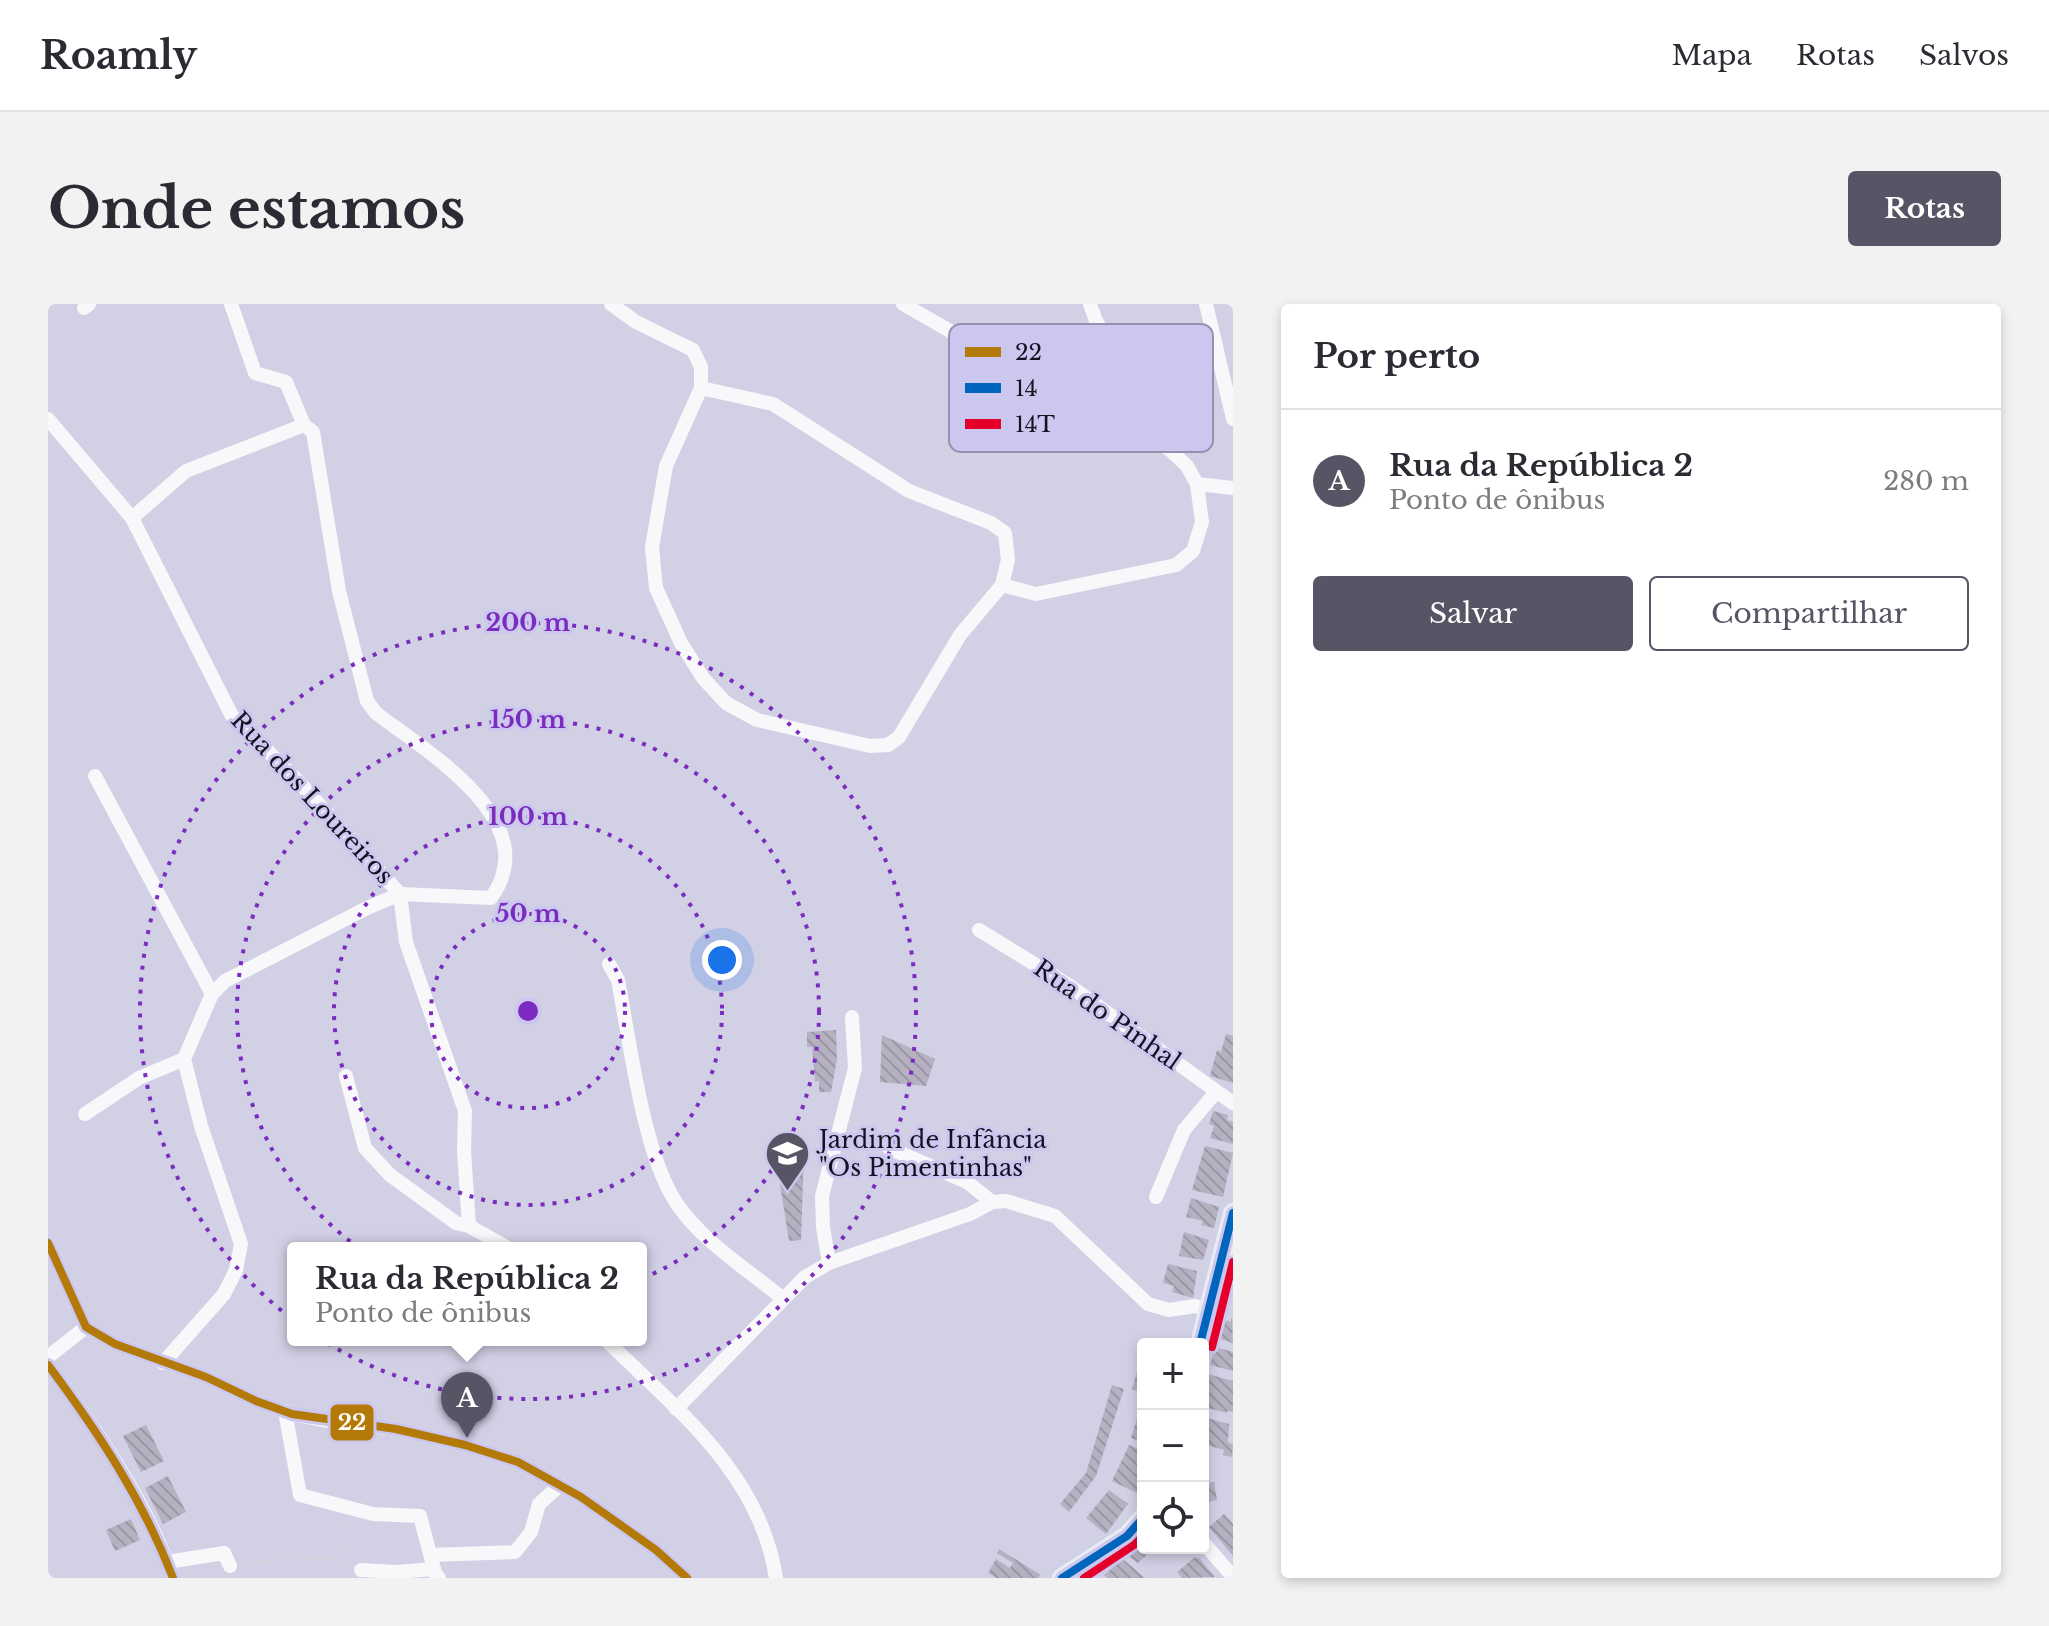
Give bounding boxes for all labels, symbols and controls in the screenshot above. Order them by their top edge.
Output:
text: Roamly [40,32,197,79]
text: Mapa [1672,38,1752,73]
text: Rotas [1796,38,1875,73]
text: Salvos [1919,38,2009,73]
button: Rotas [1848,171,2001,246]
text: Onde estamos [48,174,465,243]
legend [949,324,1213,452]
text: Por perto [1313,335,1480,377]
text: 22 [1015,339,1042,366]
text: 14 [1015,375,1038,402]
text: 14T [1015,411,1055,438]
text: Rua da República 2 [1389,447,1693,484]
text: A [1328,465,1350,497]
text: 280 m [1883,465,1969,497]
text: Ponto de ônibus [1389,484,1605,516]
button: Salvar [1313,576,1633,651]
button: Compartilhar [1649,576,1969,651]
text: 200 m [486,608,571,637]
text: 150 m [490,705,566,734]
street label: Rua dos Loureiros [225,706,400,890]
text: 100 m [488,802,568,831]
text: 50 m [495,899,561,928]
your location [702,940,742,980]
street label: Rua do Pinhal [1028,953,1186,1076]
centre of rings [514,997,542,1025]
place label: Jardim de Infância "Os Pimentinhas" [816,1125,1047,1182]
school or university icon: Jardim de Infância "Os Pimentinhas" [764,1130,812,1193]
popup [287,1242,647,1346]
text: Rua da República 2 [315,1260,619,1297]
text: Ponto de ônibus [315,1297,531,1329]
map controls [1137,1338,1209,1554]
button: + [1137,1338,1209,1410]
pin: A [441,1372,493,1438]
line badge: 22 [329,1403,375,1442]
text: 22 [338,1409,366,1436]
button: − [1137,1410,1209,1482]
button: locate [1137,1482,1209,1554]

